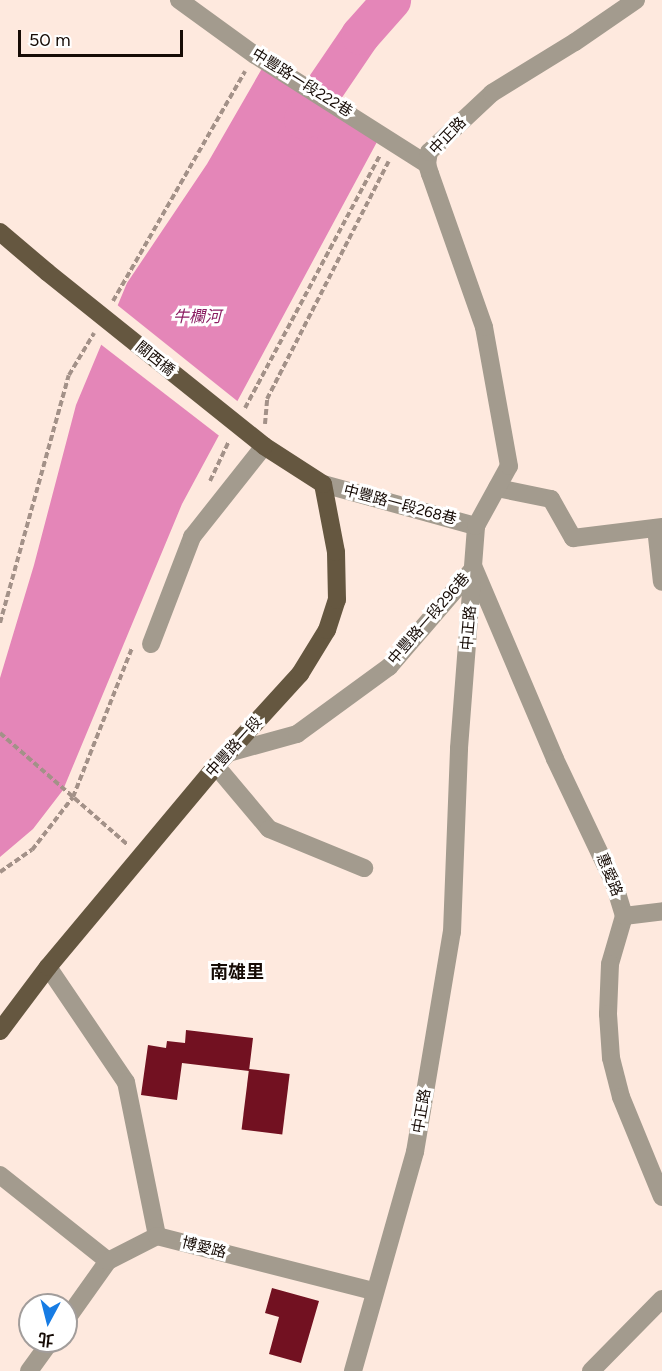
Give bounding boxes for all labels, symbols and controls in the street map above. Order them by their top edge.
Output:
scale bar [21,18,186,56]
text: 50 m [29,29,71,51]
street label: 中豐路一段222巷 [248,45,356,121]
street label: 中正路 [426,114,470,158]
water label: 牛欄河 [173,307,221,327]
street label: 關西橋 [132,338,178,380]
street label: 中豐路一段268巷 [342,481,458,529]
street label: 中豐路一段296巷 [384,570,474,668]
street label: 中正路 [458,605,480,651]
street label: 中豐路一段 [202,713,266,781]
street label: 惠愛路 [592,851,626,899]
district label: 南雄里 [210,961,264,983]
street label: 中正路 [409,1087,435,1135]
street label: 博愛路 [180,1234,228,1262]
north arrow [18,1293,78,1353]
text: 北 [37,1329,55,1350]

